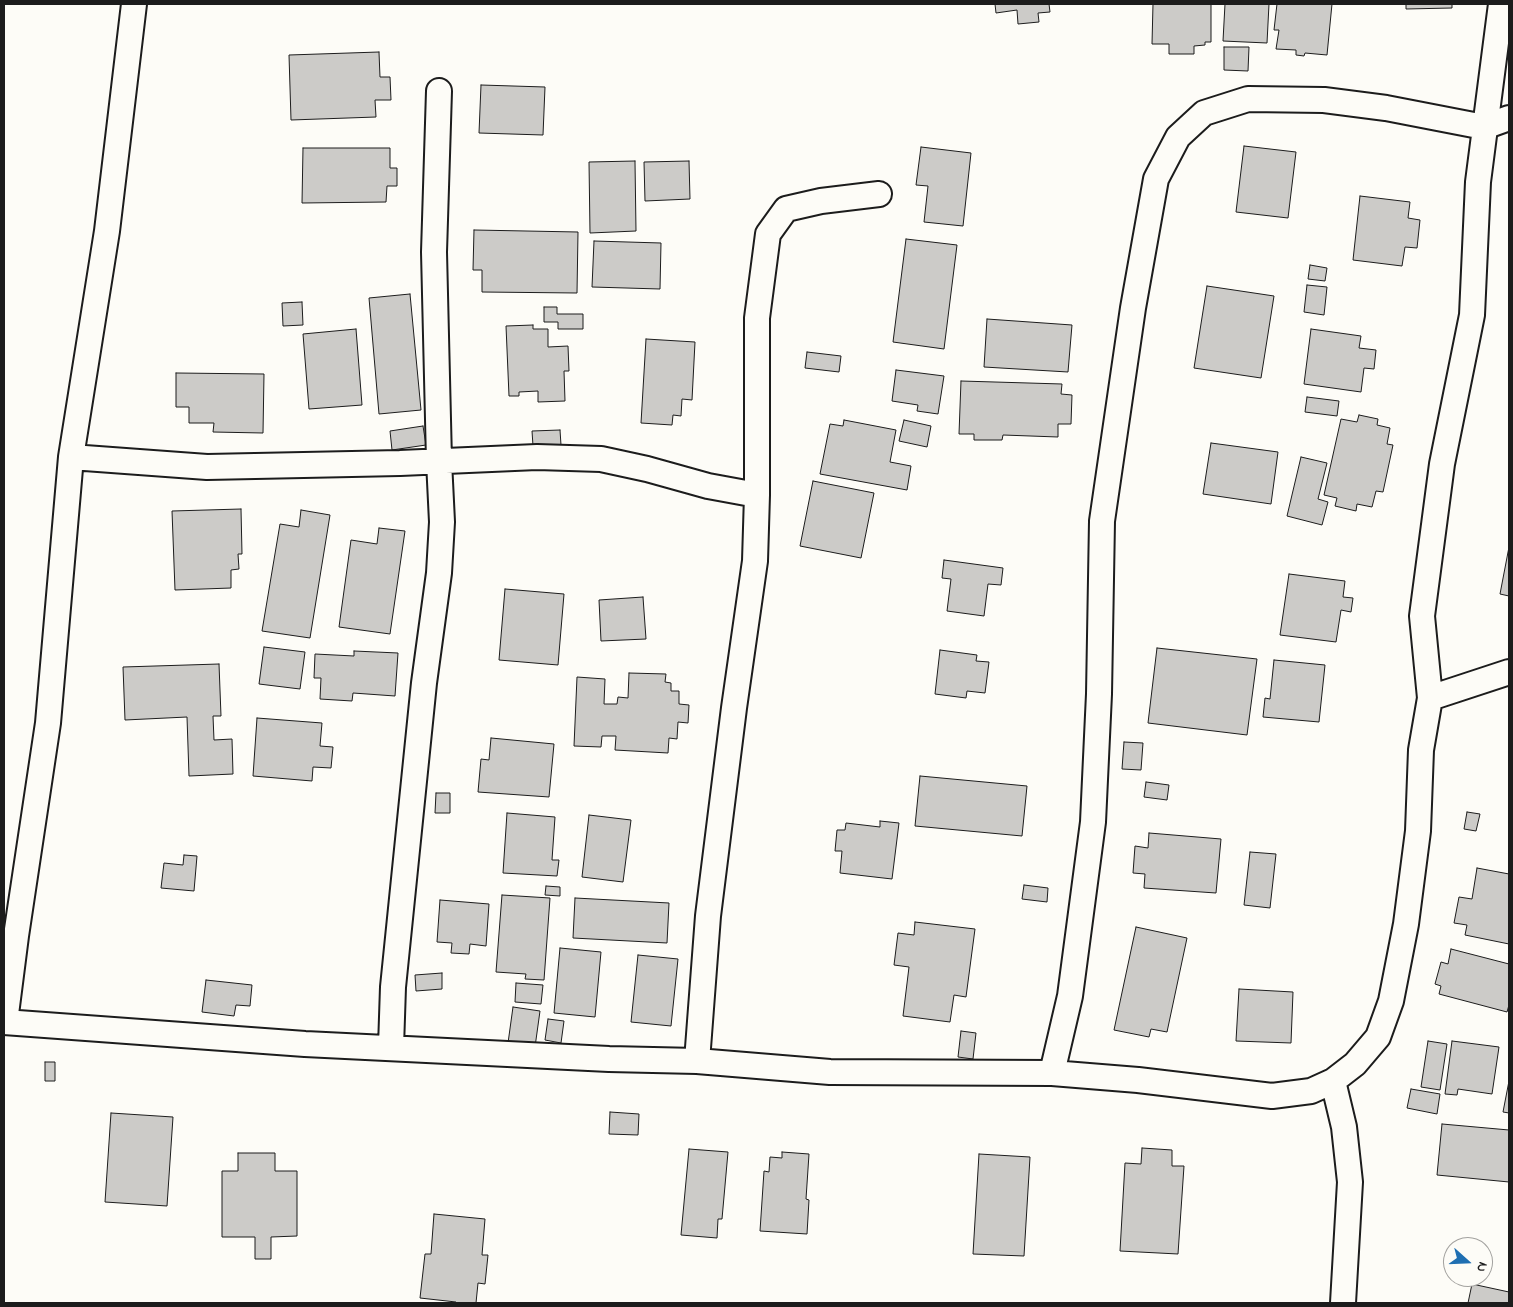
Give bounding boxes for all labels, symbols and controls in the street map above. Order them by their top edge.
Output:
north arrow [1443,1237,1493,1287]
text: N [1470,1259,1493,1275]

